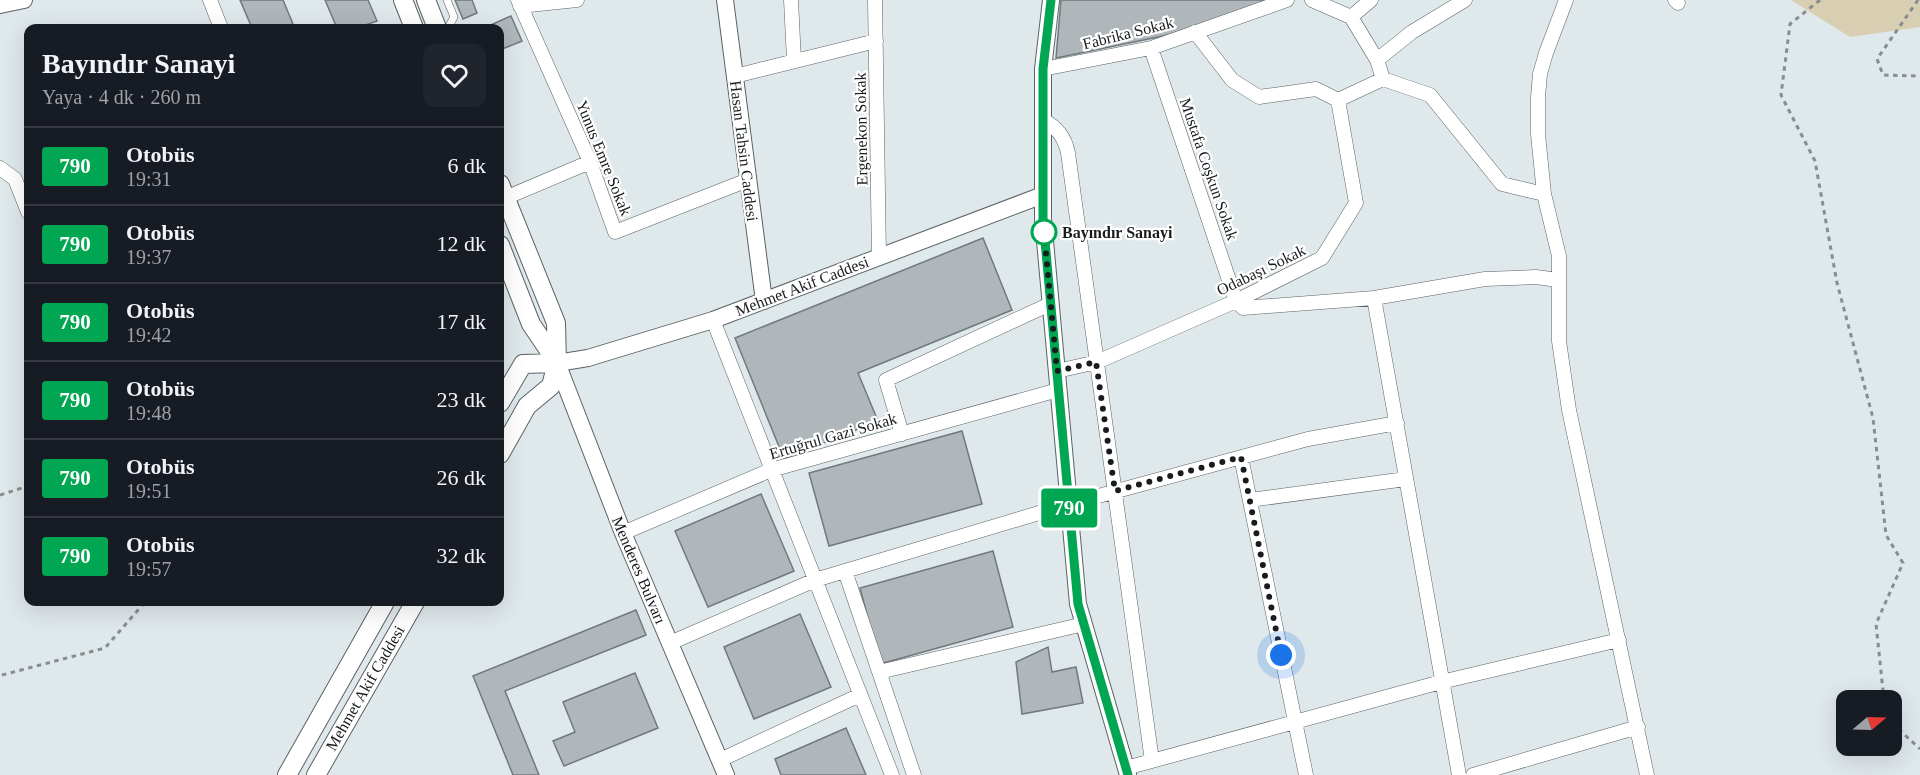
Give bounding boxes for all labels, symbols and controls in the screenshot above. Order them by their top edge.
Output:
street label: Fabrika Sokak [1081,14,1175,52]
button: heart [423,44,486,107]
text: Bayındır Sanayi [42,48,235,79]
street label: Ergenekon Sokak [852,72,871,186]
street label: Hasan Tahsin Caddesi [727,80,761,223]
text: Yaya · 4 dk · 260 m [42,86,201,108]
street label: Mustafa Coşkun Sokak [1176,96,1241,243]
street label: Yunus Emre Sokak [573,98,635,218]
text: Otobüs [126,142,194,167]
text: 6 dk [448,153,486,178]
text: 790 [59,154,91,178]
text: 19:31 [126,168,172,190]
marker: Bayındır Sanayi [1031,219,1057,245]
text: Otobüs [126,220,194,245]
place label: Bayındır Sanayi [1062,224,1173,242]
text: 12 dk [437,231,486,256]
text: 790 [59,232,91,256]
street label: Odabaşı Sokak [1214,241,1309,300]
text: 19:37 [126,246,172,268]
street label: Mehmet Akif Caddesi [733,253,872,319]
text: Otobüs [126,298,194,323]
text: 17 dk [437,309,486,334]
text: 790 [59,310,91,334]
text: 19:42 [126,324,172,346]
text: Otobüs [126,376,194,401]
text: 23 dk [437,387,486,412]
text: 790 [59,388,91,412]
text: 19:48 [126,402,172,424]
street label: Ertuğrul Gazi Sokak [767,410,899,463]
text: Otobüs [126,454,194,479]
text: 26 dk [437,465,486,490]
text: 790 [59,466,91,490]
text: 19:51 [126,480,172,502]
line badge: 790 [1034,488,1104,528]
text: 790 [1053,496,1085,520]
street label: Menderes Bulvarı [609,514,670,627]
text: Otobüs [126,532,194,557]
text: 32 dk [437,543,486,568]
text: 790 [59,544,91,568]
text: 19:57 [126,558,172,580]
street label: Mehmet Akif Caddesi [322,622,408,753]
your location [1266,640,1296,670]
north arrow [1836,690,1902,756]
map controls [1836,690,1902,756]

